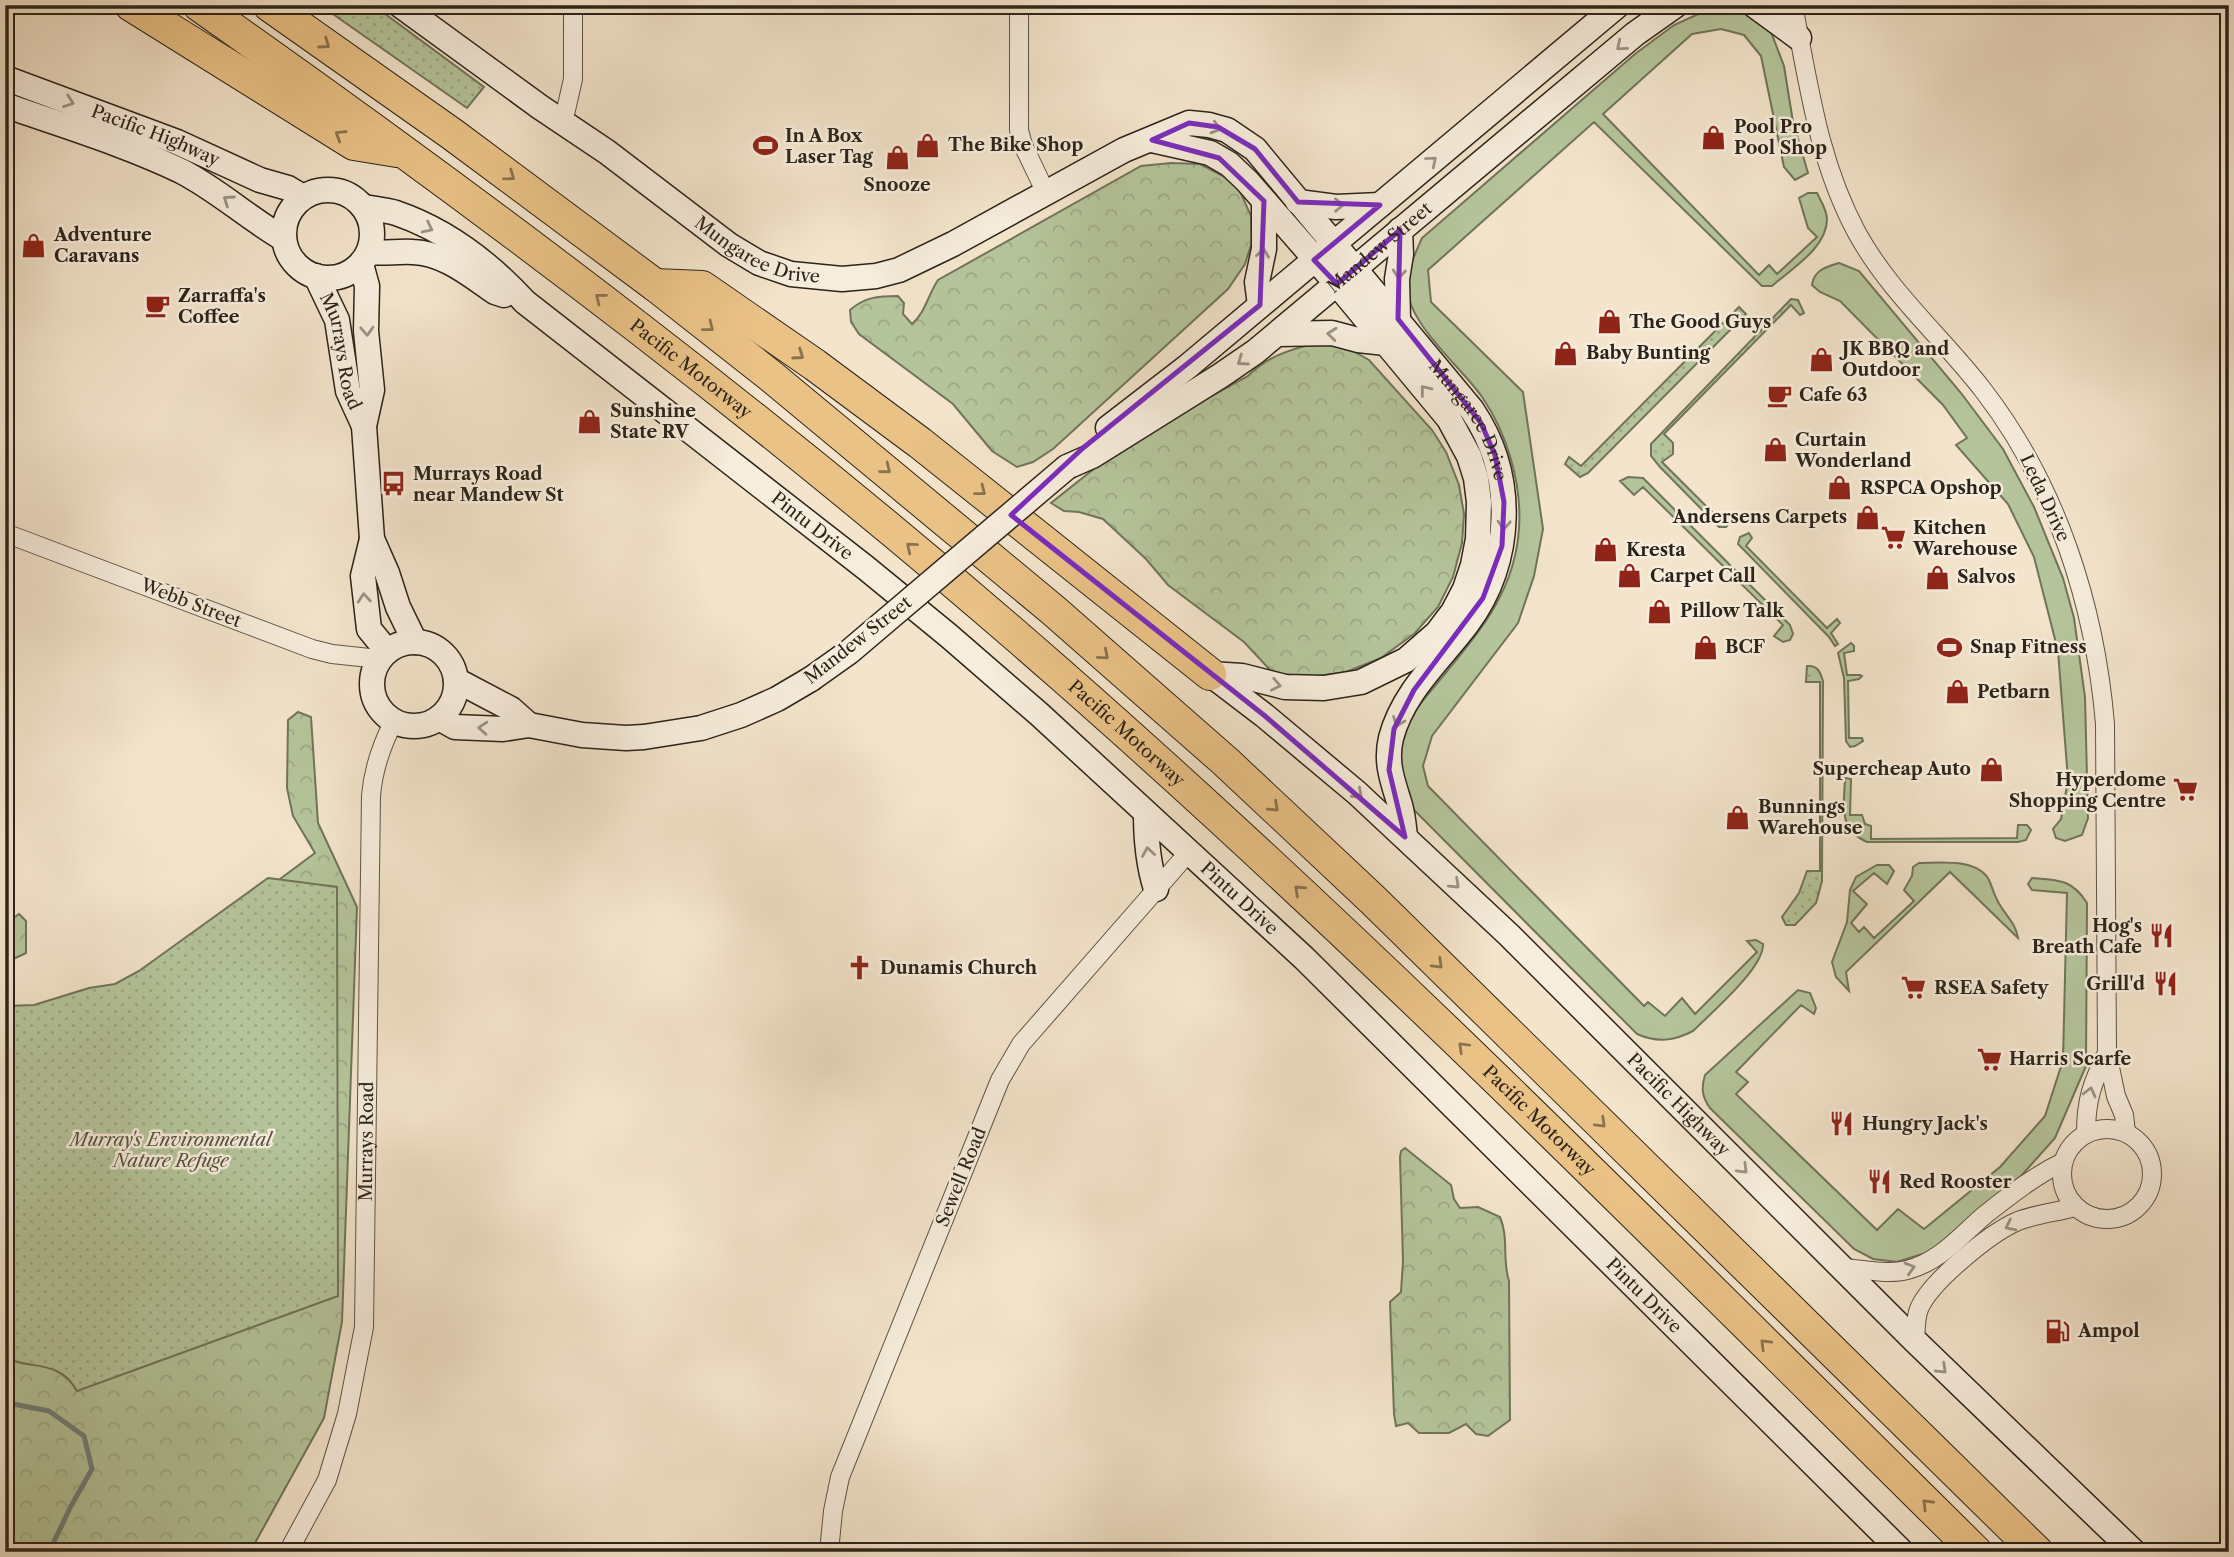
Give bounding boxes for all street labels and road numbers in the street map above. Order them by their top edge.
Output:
street label: Pacific Highway [88,100,224,171]
street label: Mandew Street [1323,197,1437,298]
street label: Mungaree Drive [690,212,821,288]
street label: Murrays Road [315,289,366,413]
street label: Pacific Motorway [626,314,757,424]
street label: Mungaree Drive [1424,355,1512,482]
street label: Leda Drive [2015,451,2075,545]
street label: Pintu Drive [767,487,857,565]
street label: Webb Street [137,573,245,632]
street label: Mandew Street [800,591,916,689]
street label: Pacific Motorway [1064,675,1190,792]
street label: Pintu Drive [1196,857,1283,940]
street label: Pacific Highway [1623,1049,1735,1161]
street label: Pacific Motorway [1478,1061,1601,1181]
street label: Murrays Road [355,1081,378,1202]
street label: Sewell Road [931,1124,991,1230]
street label: Pintu Drive [1601,1253,1686,1338]

